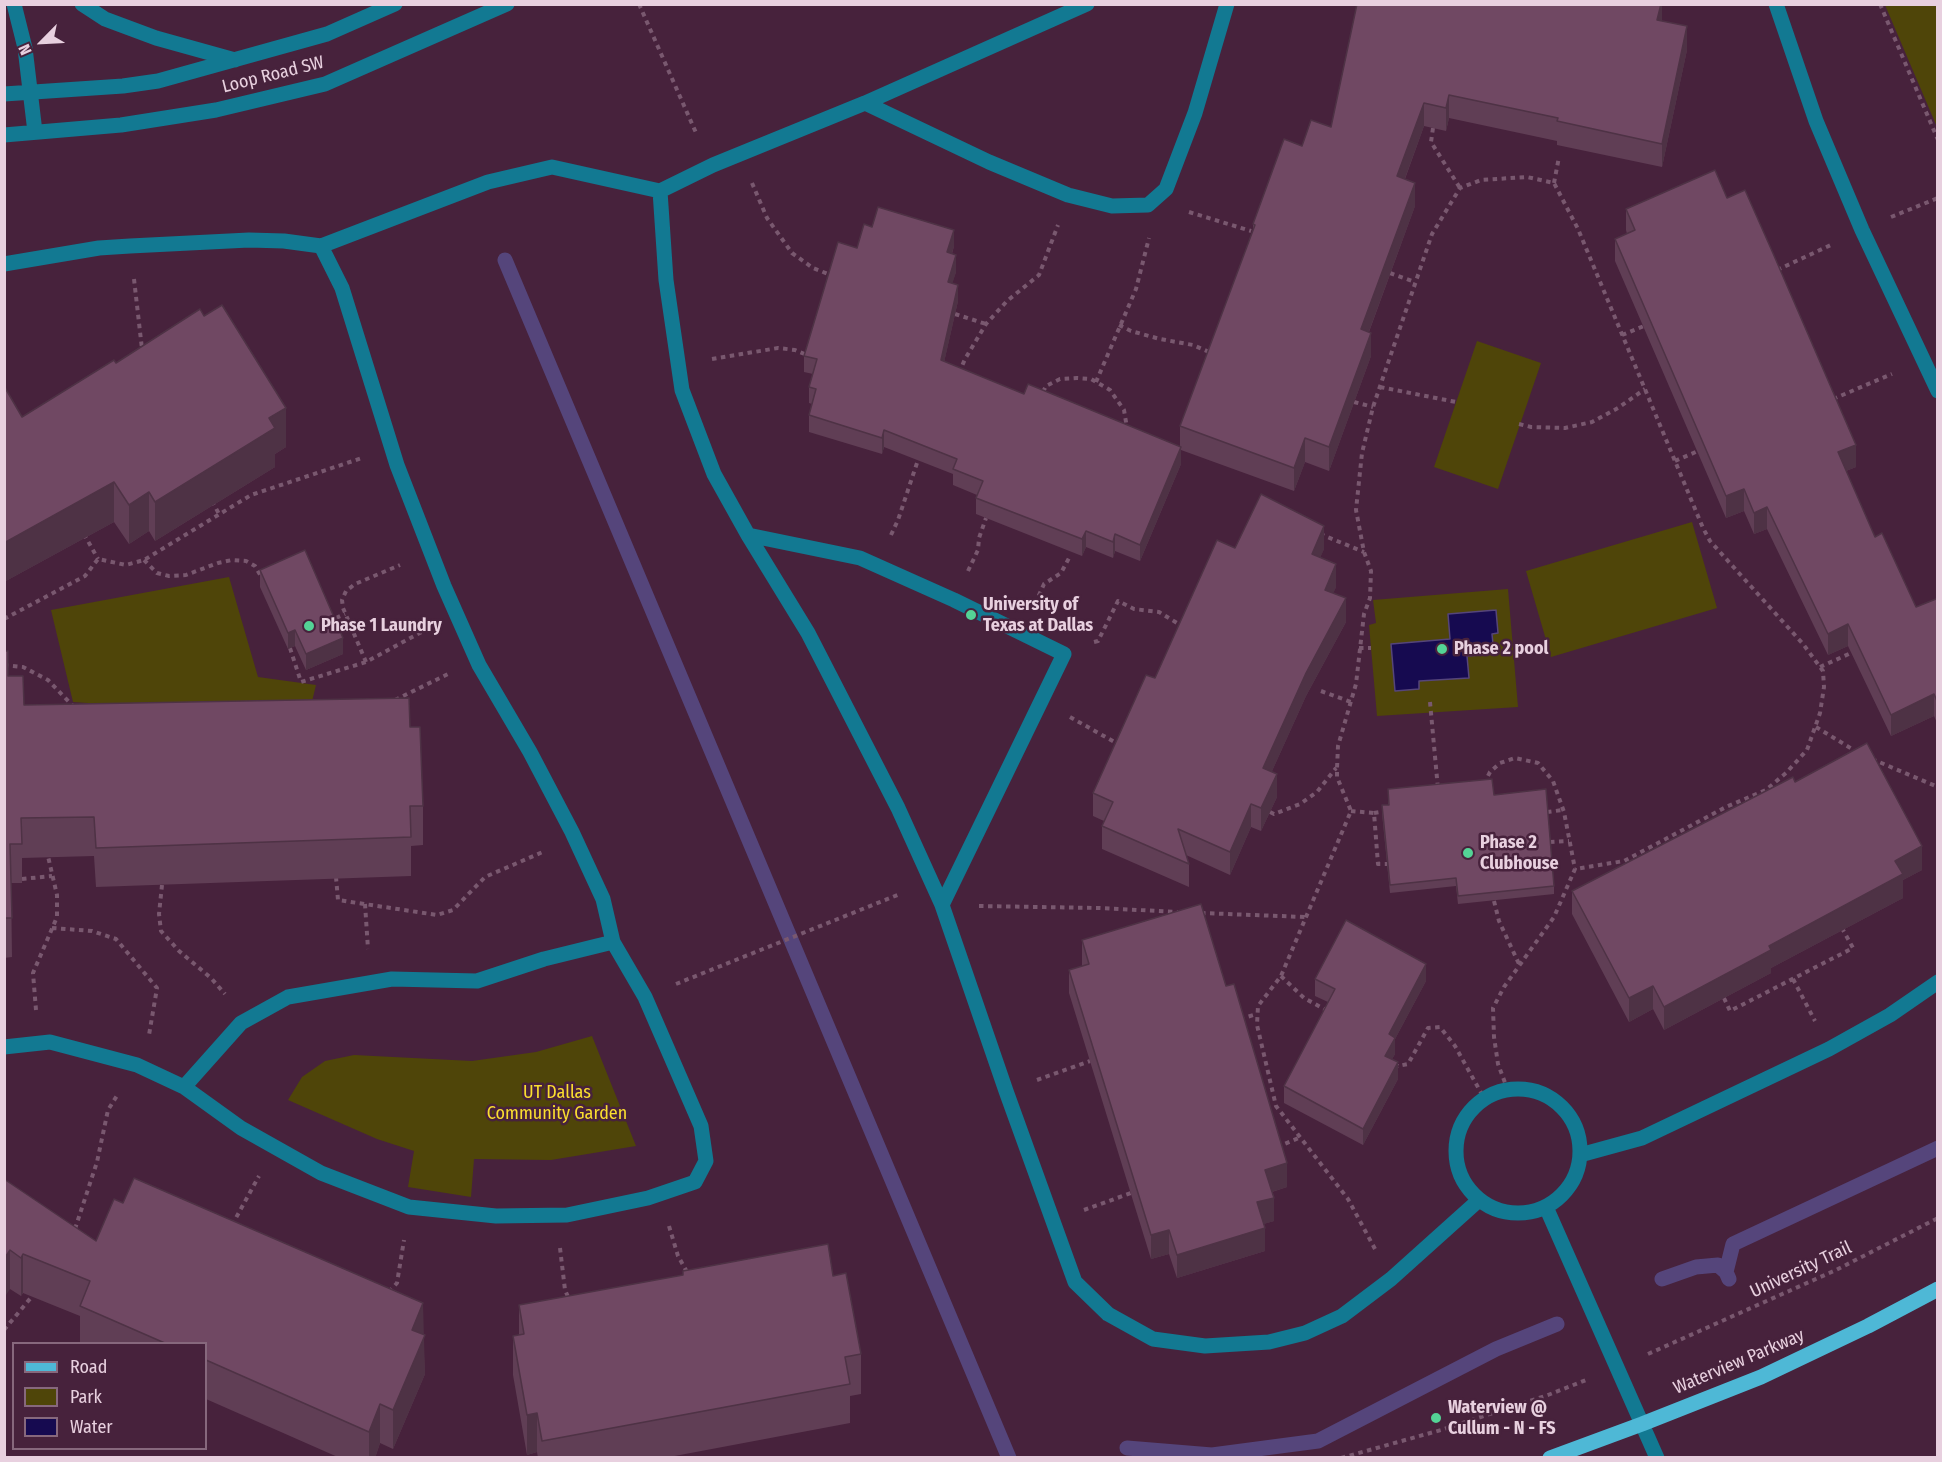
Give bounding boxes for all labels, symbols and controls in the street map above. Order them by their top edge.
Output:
north arrow [12,12,72,72]
text: N [14,41,36,58]
street label: Loop Road SW [220,52,326,98]
place label: University of Texas at Dallas [983,594,1093,636]
marker: University of Texas at Dallas [964,608,978,622]
place label: Phase 1 Laundry [321,615,442,637]
marker: Phase 1 Laundry [302,619,316,633]
place label: Phase 2 pool [1454,638,1548,660]
marker: Phase 2 pool [1435,642,1449,656]
place label: Phase 2 Clubhouse [1480,832,1559,874]
marker: Phase 2 Clubhouse [1461,846,1475,860]
park label: UT Dallas Community Garden [487,1082,627,1124]
street label: University Trail [1747,1237,1855,1303]
street label: Waterview Parkway [1670,1325,1808,1399]
legend [12,1342,207,1450]
text: Road [70,1356,107,1378]
text: Park [70,1386,102,1408]
place label: Waterview @ Cullum - N - FS [1448,1397,1556,1440]
marker: Waterview @ Cullum - N - FS [1429,1411,1443,1425]
text: Water [70,1416,113,1438]

